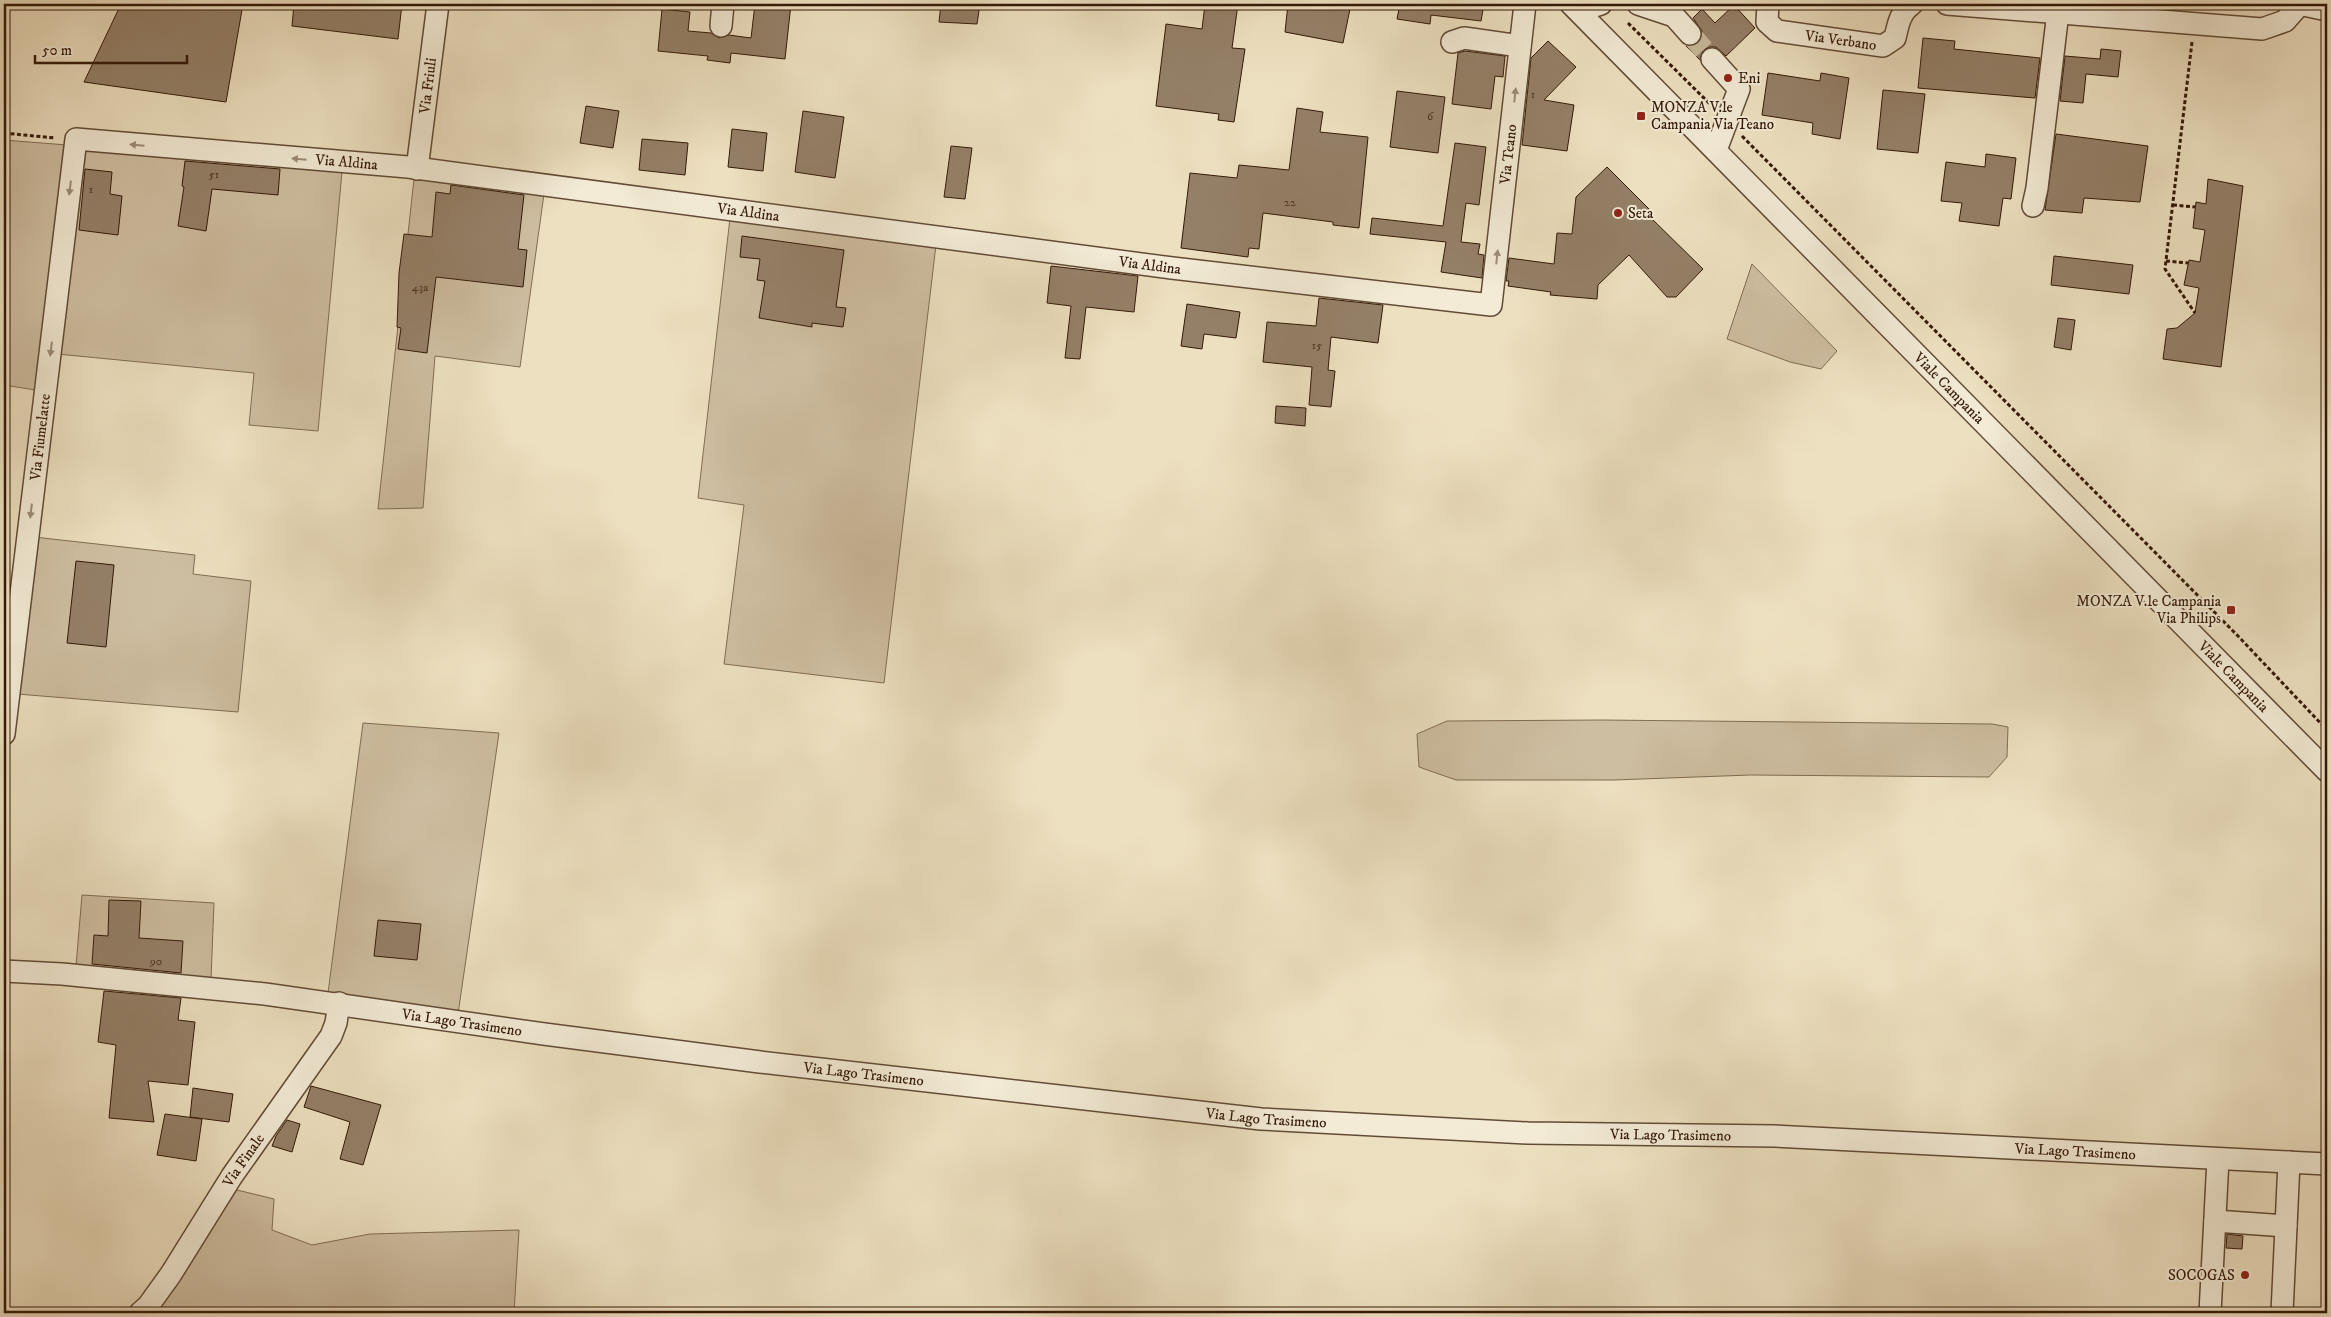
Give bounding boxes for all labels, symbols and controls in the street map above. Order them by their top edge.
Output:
street label: Via Verbano [1803,26,1878,55]
scale bar [35,32,188,64]
text: 50 m [42,41,72,60]
street label: Via Friuli [415,56,441,116]
place label: Eni [1738,69,1760,88]
marker: Eni [1722,72,1734,84]
one-way arrow [1511,87,1519,103]
house number: 1 [1531,87,1535,102]
place label: MONZA V.le Campania Via Teano [1651,98,1774,134]
house number: 6 [1427,109,1434,124]
marker: MONZA V.le Campania Via Teano [1635,110,1647,122]
street label: Via Teano [1496,123,1521,186]
one-way arrow [128,140,144,148]
street label: Via Aldina [314,150,379,174]
one-way arrow [290,154,306,162]
house number: 51 [209,167,219,182]
one-way arrow [66,180,74,196]
house number: 1 [89,182,93,197]
house number: 22 [1284,195,1296,210]
street label: Via Aldina [715,199,781,226]
place label: Seta [1628,204,1654,223]
marker: Seta [1612,207,1624,219]
one-way arrow [1493,248,1501,264]
street label: Via Aldina [1117,252,1183,279]
house number: 43a [412,280,429,295]
house number: 15 [1312,338,1322,353]
one-way arrow [46,342,54,358]
street label: Viale Campania [1909,348,1989,429]
street label: Via Fiumelatte [26,393,55,483]
one-way arrow [27,503,35,519]
place label: MONZA V.le Campania Via Philips [2076,592,2222,628]
marker: MONZA V.le Campania Via Philips [2225,604,2237,616]
street label: Viale Campania [2193,636,2273,717]
house number: 90 [149,954,162,969]
street label: Via Lago Trasimeno [400,1005,523,1041]
street label: Via Lago Trasimeno [801,1058,925,1091]
street label: Via Lago Trasimeno [1204,1104,1327,1132]
street label: Via Lago Trasimeno [1609,1125,1731,1145]
street label: Via Finale [218,1130,269,1191]
street label: Via Lago Trasimeno [2013,1139,2136,1164]
place label: SOCOGAS [2168,1266,2235,1285]
marker: SOCOGAS [2239,1269,2251,1281]

